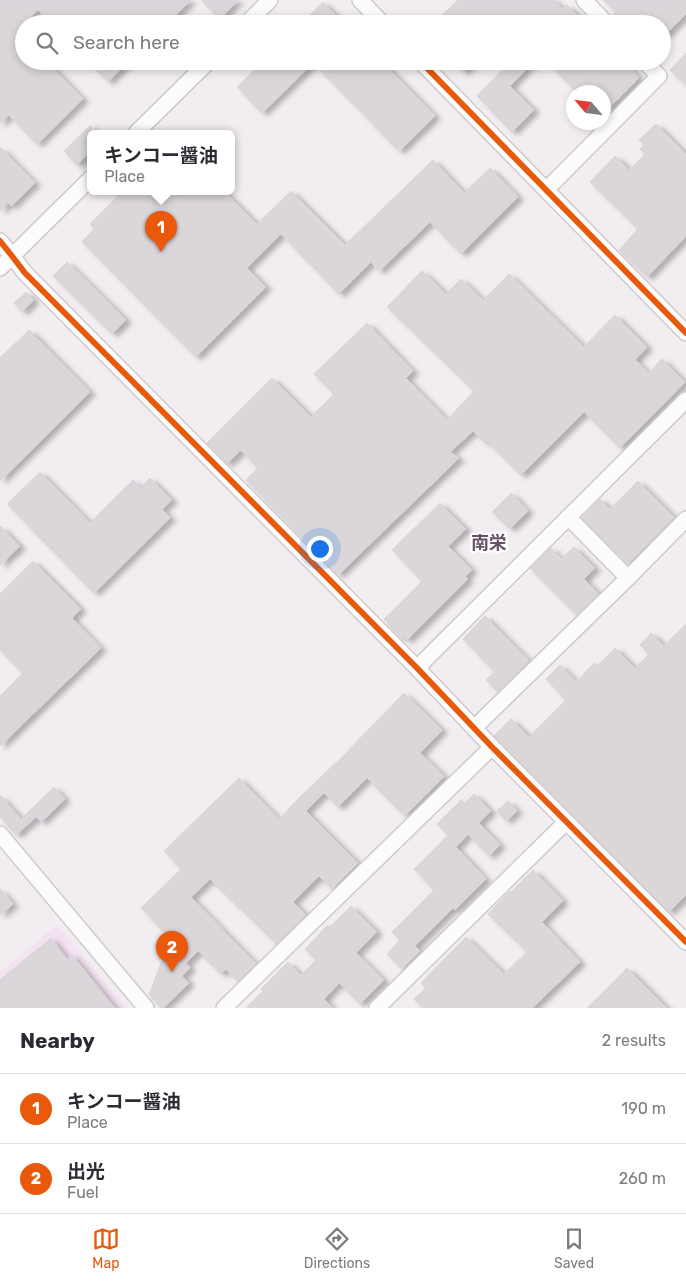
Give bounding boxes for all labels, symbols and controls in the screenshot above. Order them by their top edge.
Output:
search box [15,15,671,70]
icon: search [33,29,61,57]
text: Search here [73,31,180,54]
north arrow [566,85,611,130]
popup [87,130,235,195]
text: キンコー醤油 [104,144,218,167]
text: Place [104,167,145,186]
pin: 1 [145,211,177,252]
district label: 南栄 [471,532,507,554]
your location [307,536,333,562]
pin: 2 [156,931,188,972]
text: Nearby [20,1028,95,1053]
text: 2 results [602,1031,666,1050]
text: キンコー醤油 [67,1090,180,1113]
text: 1 [32,1099,40,1118]
text: 190 m [621,1099,666,1118]
text: Place [67,1113,108,1132]
text: 出光 [67,1160,105,1183]
text: 2 [31,1169,41,1188]
text: 260 m [619,1169,666,1188]
text: Fuel [67,1183,99,1202]
tab: Map [92,1225,120,1272]
tab: Directions [304,1225,370,1272]
tab: Saved [554,1225,594,1272]

